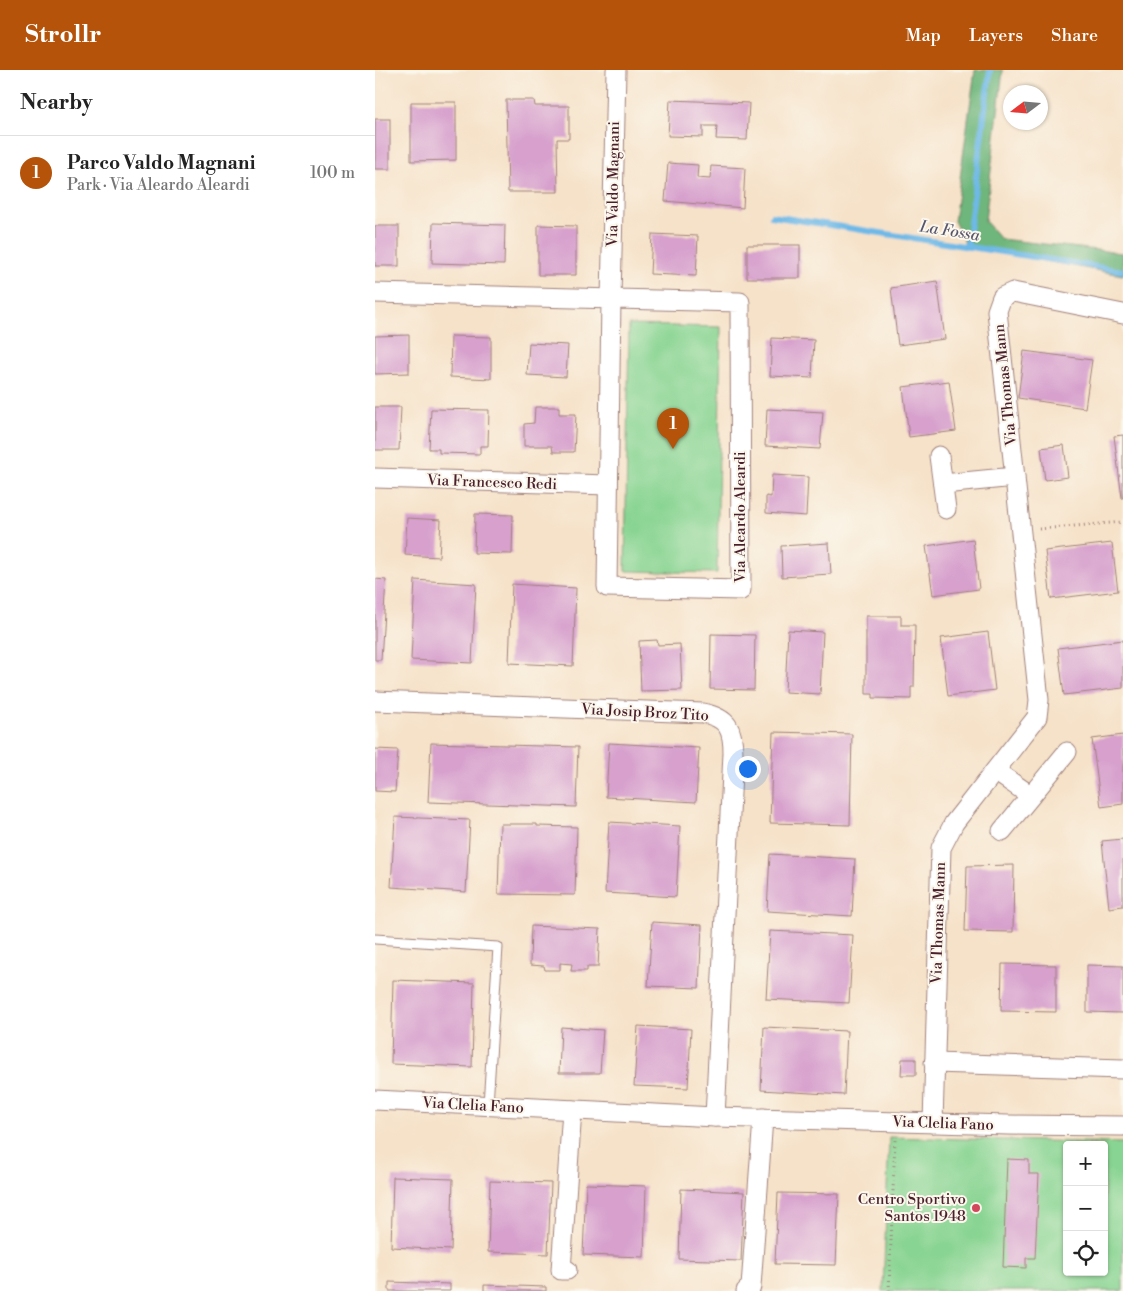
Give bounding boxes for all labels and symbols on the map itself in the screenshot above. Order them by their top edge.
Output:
north arrow [1003,85,1048,130]
street label: Via Valdo Magnani [603,121,624,248]
water label: La Fossa [918,216,981,246]
street label: Via Thomas Mann [990,323,1021,448]
pin: 1 [657,408,689,449]
street label: Via Aleardo Aleardi [731,451,750,584]
street label: Via Francesco Redi [426,471,557,494]
street label: Via Josip Broz Tito [580,700,709,725]
your location [735,756,761,782]
street label: Via Thomas Mann [927,862,950,985]
street label: Via Clelia Fano [421,1093,524,1118]
street label: Via Clelia Fano [891,1112,994,1135]
place label: Centro Sportivo Santos 1948 [858,1190,966,1226]
marker: Centro Sportivo Santos 1948 [970,1202,982,1214]

